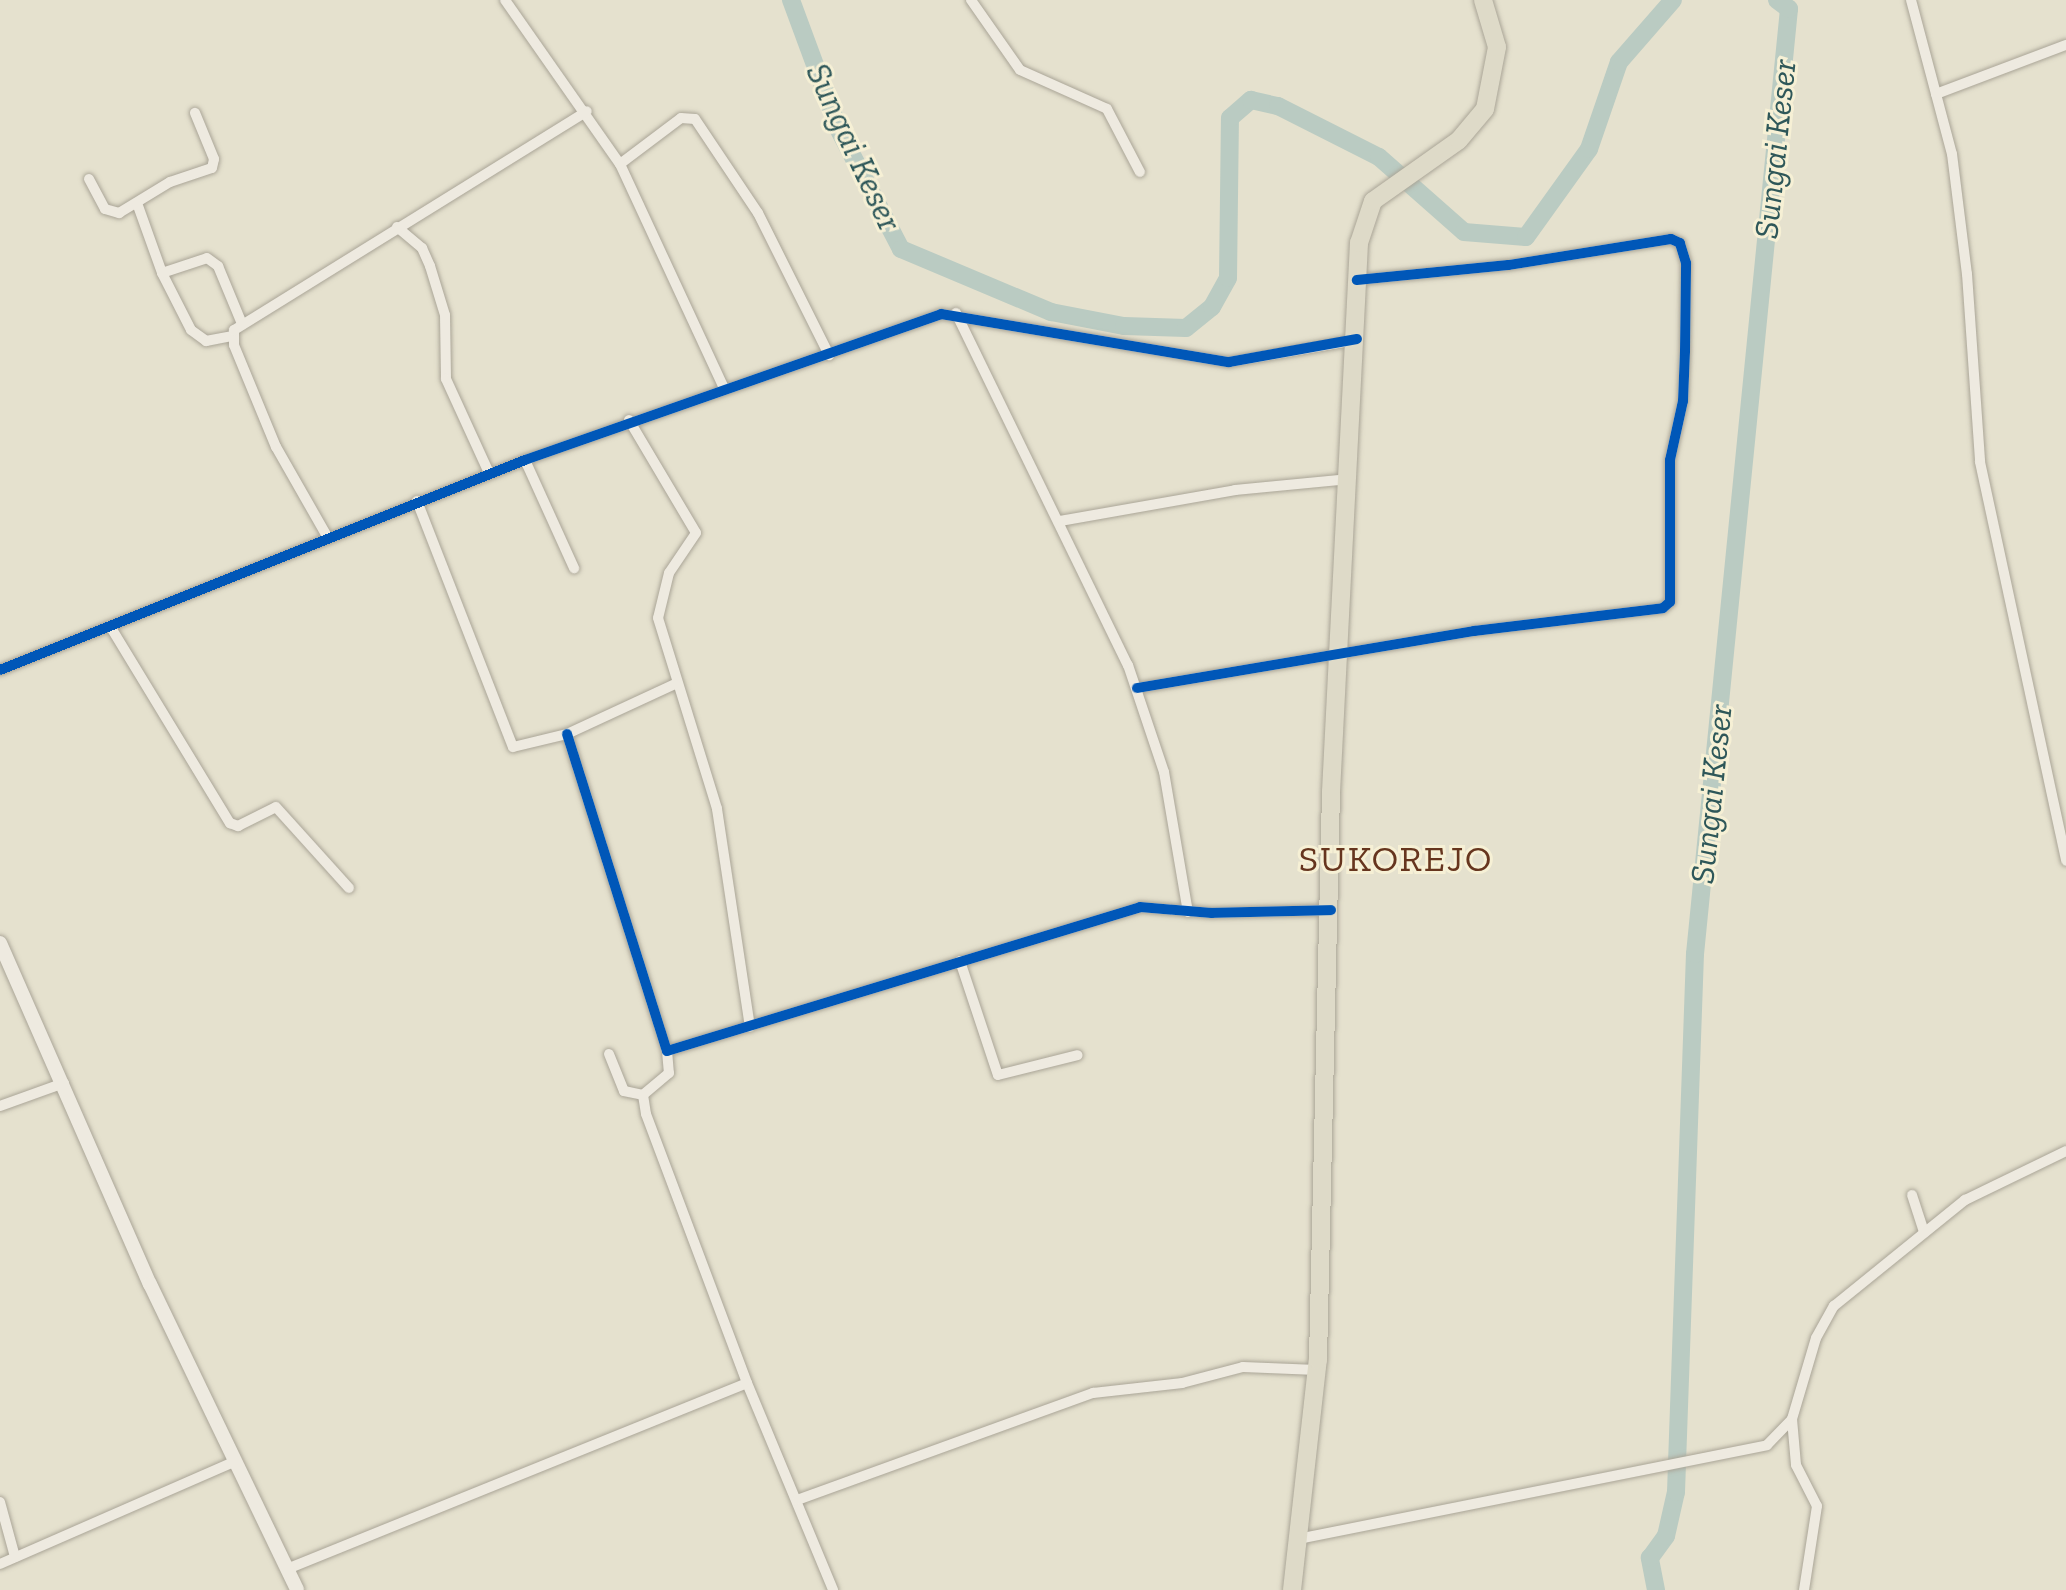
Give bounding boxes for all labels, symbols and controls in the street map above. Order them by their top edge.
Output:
water label: Sungai Keser [797,57,911,237]
water label: Sungai Keser [1745,57,1805,241]
water label: Sungai Keser [1681,702,1741,886]
district label: SUKOREJO [1299,837,1493,881]

